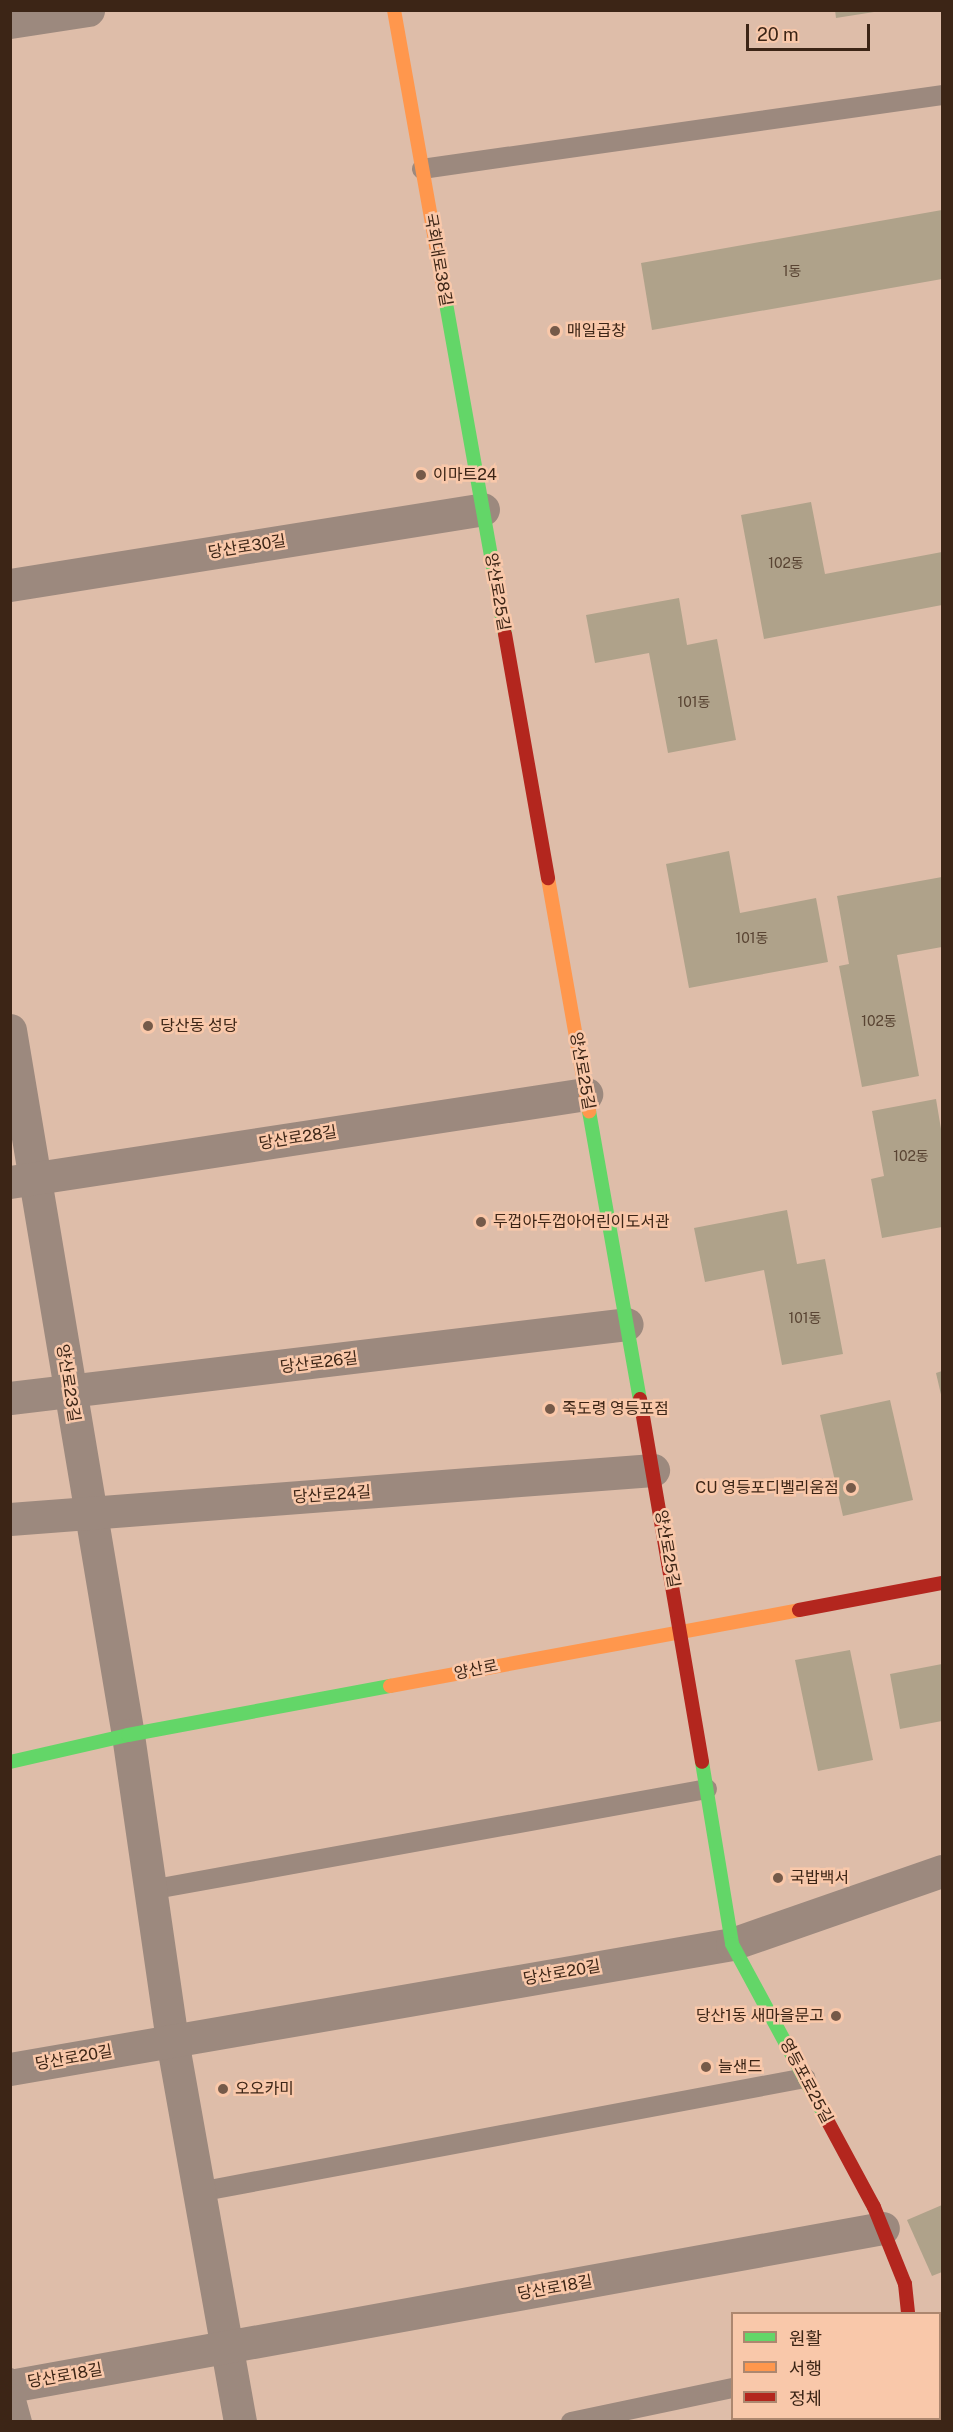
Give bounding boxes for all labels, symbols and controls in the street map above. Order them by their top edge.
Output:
scale bar [749,12,874,50]
text: 20 m [757,24,799,45]
street label: 국회대로38길 [420,212,456,308]
house number: 1동 [783,263,801,279]
place label: 매일곱창 [567,321,626,341]
marker: 매일곱창 [548,324,562,338]
place label: 이마트24 [433,465,497,485]
marker: 이마트24 [414,468,428,482]
street label: 당산로30길 [207,531,287,563]
street label: 양산로25길 [481,552,513,632]
house number: 102동 [768,555,804,571]
house number: 101동 [678,694,710,710]
house number: 101동 [736,930,768,946]
house number: 102동 [861,1013,897,1029]
place label: 당산동 성당 [160,1016,237,1036]
marker: 당산동 성당 [141,1019,155,1033]
street label: 양산로25길 [566,1031,598,1111]
street label: 당산로28길 [258,1122,338,1154]
house number: 102동 [893,1148,929,1164]
place label: 두껍아두껍아어린이도서관 [493,1212,670,1232]
marker: 두껍아두껍아어린이도서관 [474,1215,488,1229]
house number: 101동 [789,1310,821,1326]
street label: 양산로23길 [52,1343,84,1423]
street label: 당산로26길 [279,1349,359,1377]
place label: 죽도령 영등포점 [562,1399,669,1419]
marker: 죽도령 영등포점 [543,1402,557,1416]
place label: CU 영등포디벨리움점 [695,1478,839,1498]
marker: CU 영등포디벨리움점 [844,1481,858,1495]
street label: 당산로24길 [292,1483,372,1507]
street label: 양산로25길 [651,1509,683,1589]
street label: 양산로 [452,1656,500,1684]
place label: 국밥백서 [790,1868,849,1888]
marker: 국밥백서 [771,1871,785,1885]
street label: 당산로20길 [522,1957,602,1989]
place label: 당산1동 새마을문고 [696,2006,824,2026]
marker: 당산1동 새마을문고 [829,2009,843,2023]
street label: 영등포로25길 [776,2035,836,2127]
street label: 당산로20길 [34,2042,114,2074]
place label: 늘샌드 [718,2057,762,2077]
marker: 늘샌드 [699,2060,713,2074]
place label: 오오카미 [235,2079,294,2099]
marker: 오오카미 [216,2082,230,2096]
street label: 당산로18길 [516,2272,594,2304]
legend [731,2312,941,2420]
text: 원활 [789,2328,822,2349]
text: 서행 [789,2358,822,2379]
street label: 당산로18길 [26,2360,104,2392]
text: 정체 [789,2388,822,2409]

